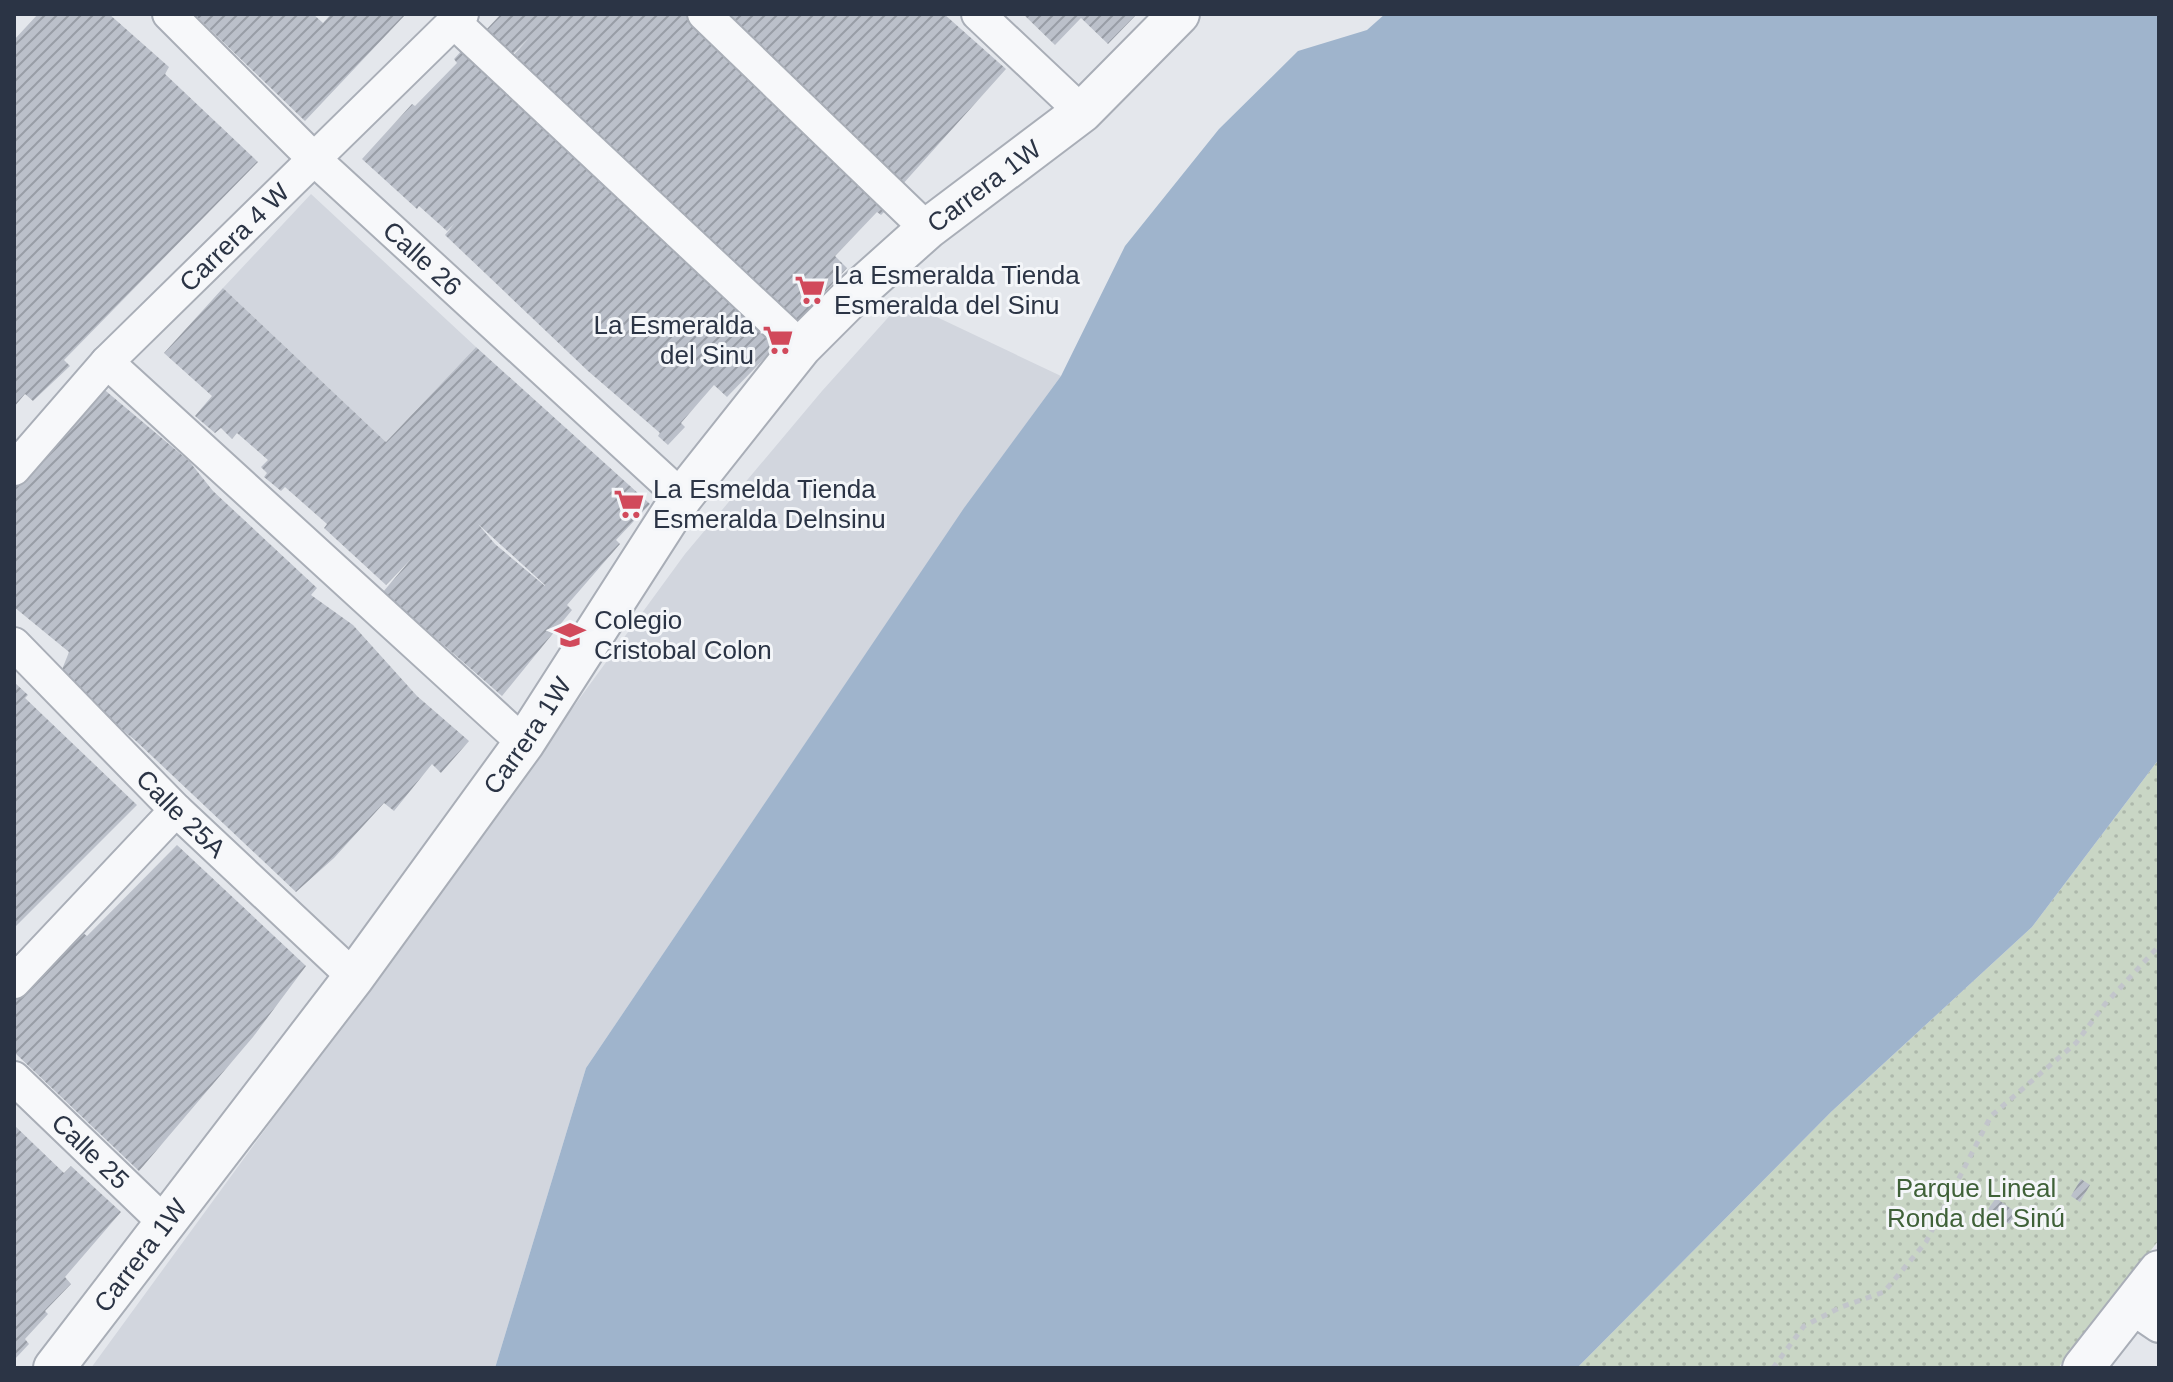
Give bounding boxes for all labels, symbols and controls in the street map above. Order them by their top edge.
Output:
street label: Carrera 1W [921,133,1047,238]
street label: Carrera 4 W [173,177,296,298]
street label: Calle 26 [377,215,468,302]
place label: La Esmeralda Tienda Esmeralda del Sinu [834,260,1080,320]
supermarket icon: La Esmeralda Tienda Esmeralda del Sinu [793,273,827,307]
place label: La Esmeralda del Sinu [594,310,755,370]
supermarket icon: La Esmeralda del Sinu [761,323,795,357]
place label: La Esmelda Tienda Esmeralda Delnsinu [653,474,886,534]
supermarket icon: La Esmelda Tienda Esmeralda Delnsinu [612,487,646,521]
place label: Colegio Cristobal Colon [594,605,772,665]
school or university icon: Colegio Cristobal Colon [553,618,587,652]
street label: Carrera 1W [477,671,577,800]
street label: Calle 25A [130,763,232,864]
street label: Calle 25 [46,1108,135,1195]
park label: Parque Lineal Ronda del Sinú [1887,1173,2065,1233]
street label: Carrera 1W [88,1193,194,1318]

